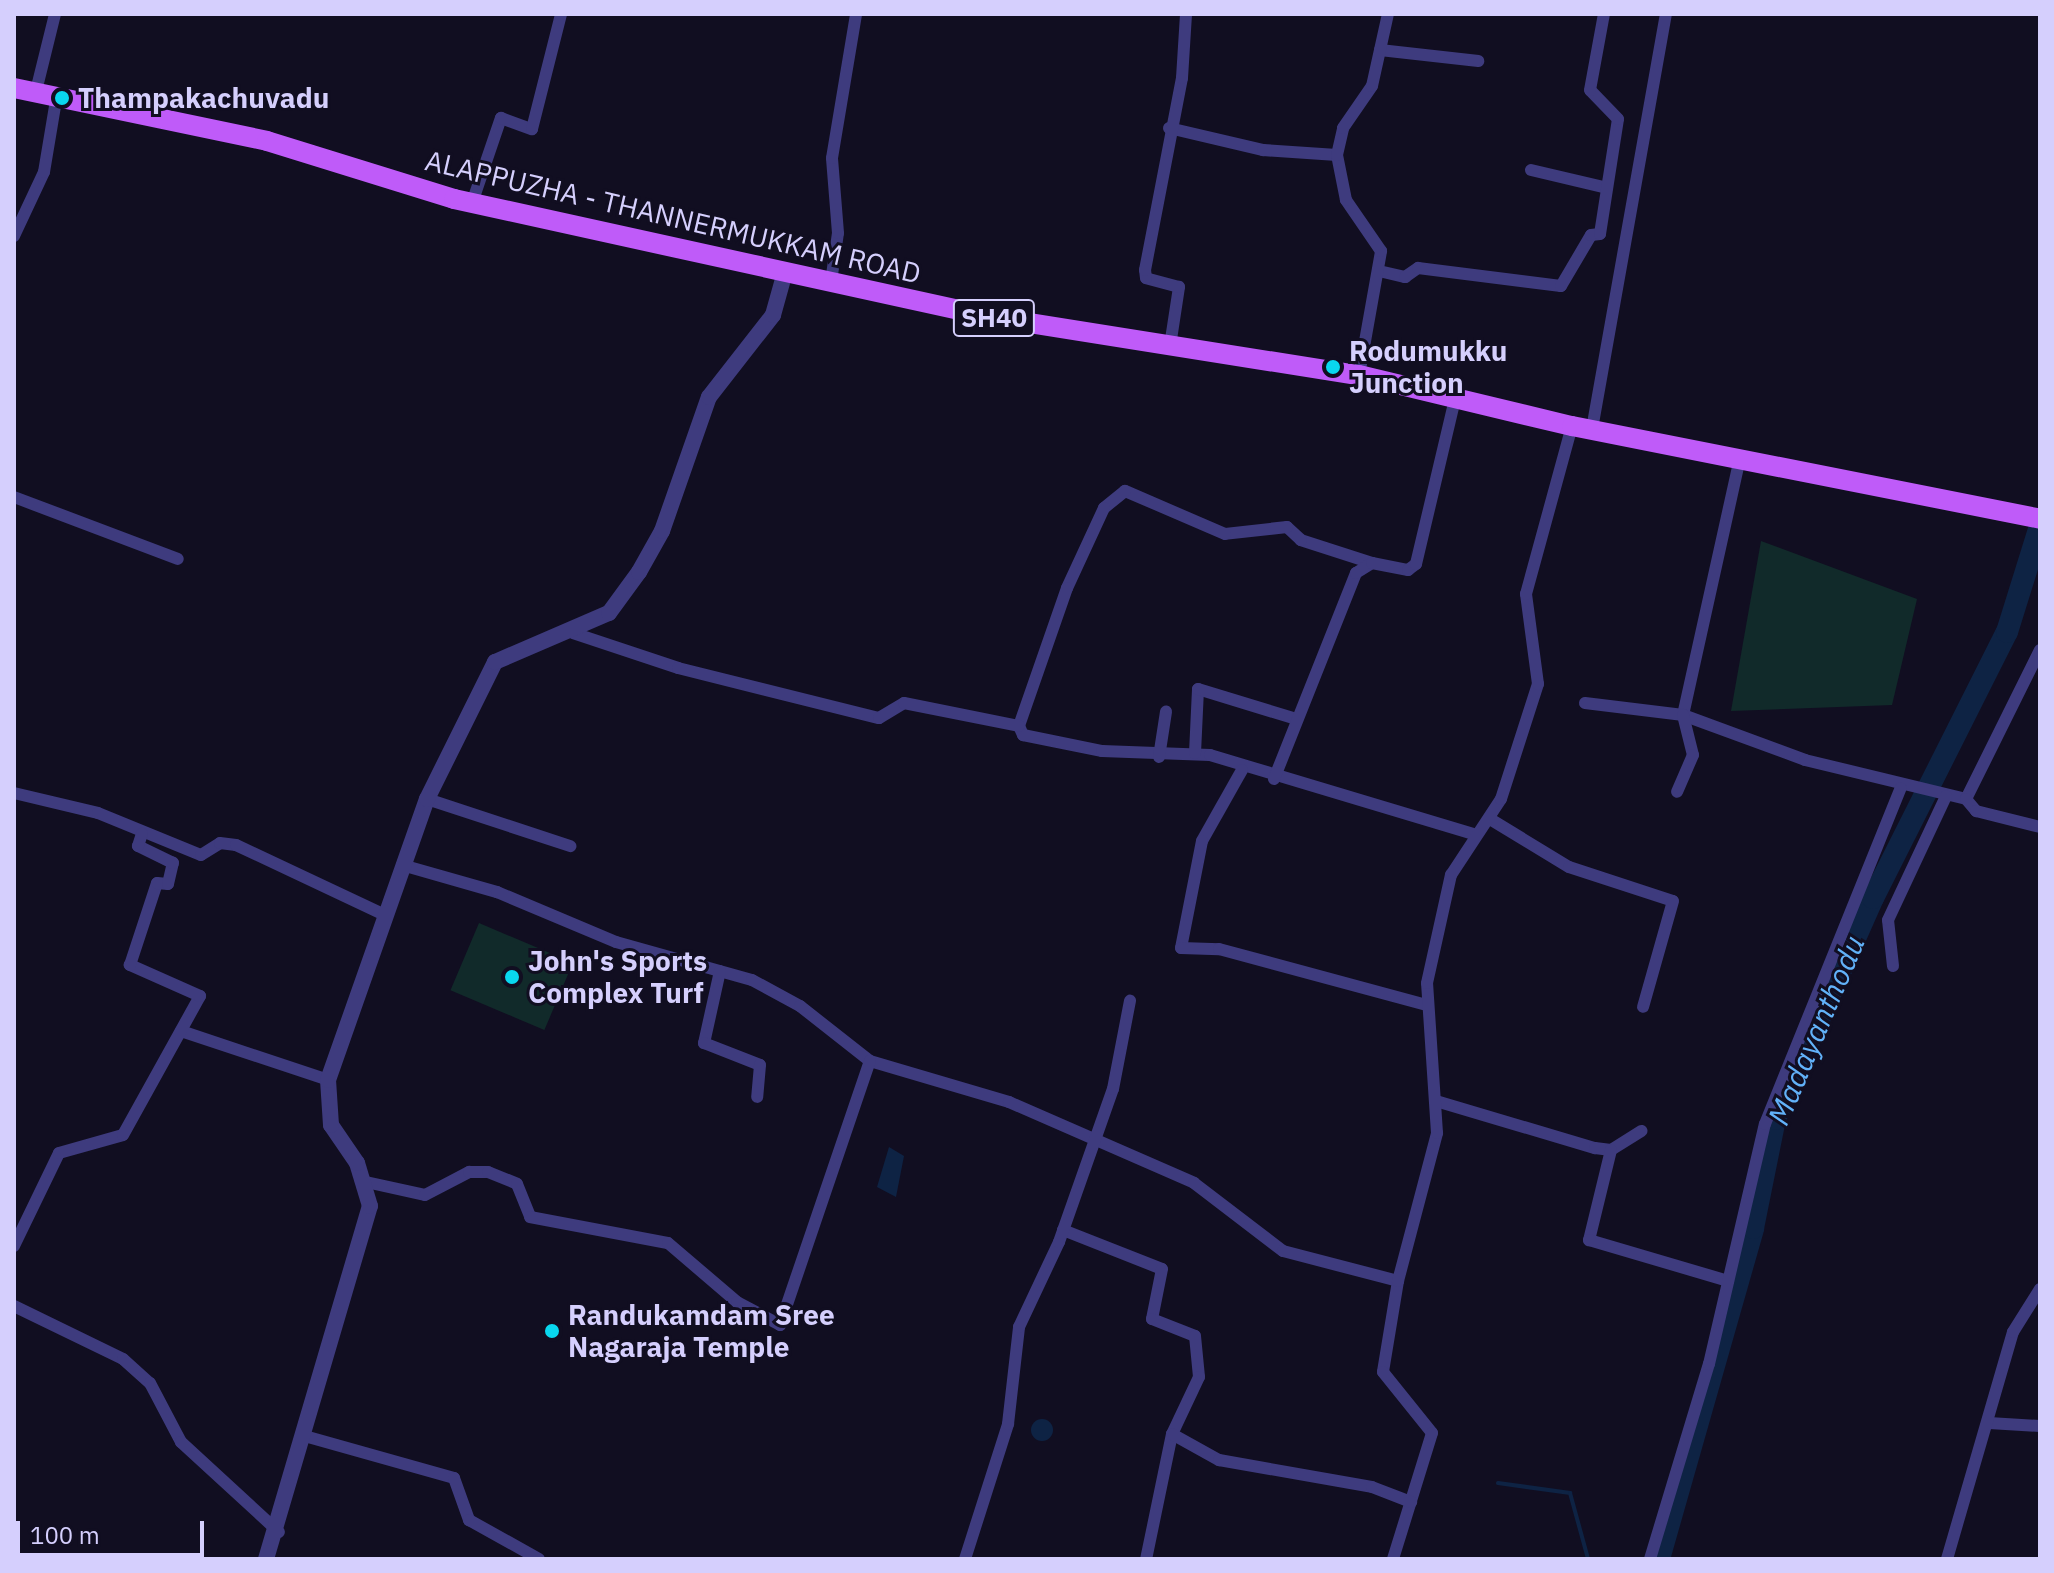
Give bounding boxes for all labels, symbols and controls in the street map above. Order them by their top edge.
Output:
place label: Thampakachuvadu [78,81,329,115]
marker: Thampakachuvadu [53,89,71,107]
street label: ALAPPUZHA - THANNERMUKKAM ROAD [422,144,924,290]
road number: SH40 [952,296,1036,340]
place label: Rodumukku Junction [1349,334,1507,400]
marker: Rodumukku Junction [1324,358,1342,376]
water label: Madayanthodu [1760,930,1872,1130]
place label: John's Sports Complex Turf [528,944,707,1010]
marker: John's Sports Complex Turf [503,968,521,986]
place label: Randukamdam Sree Nagaraja Temple [568,1298,835,1364]
marker: Randukamdam Sree Nagaraja Temple [543,1322,561,1340]
scale bar [20,1505,208,1555]
text: 100 m [30,1519,100,1551]

